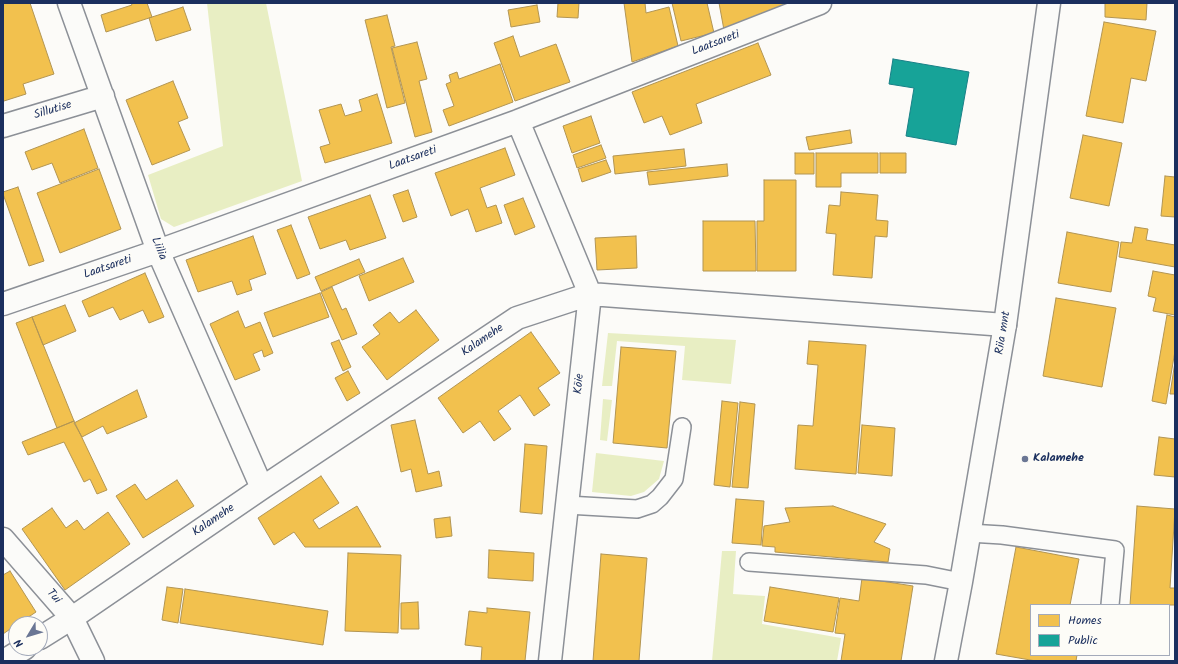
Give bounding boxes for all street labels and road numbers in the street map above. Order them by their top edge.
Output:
street label: Laatsareti [690,28,742,60]
street label: Sillutise [32,98,74,124]
street label: Laatsareti [387,144,439,174]
street label: Liilia [147,235,169,263]
street label: Laatsareti [82,253,134,283]
street label: Riia mnt [993,310,1015,356]
street label: Kalamehe [459,322,507,360]
street label: Köie [572,373,588,395]
street label: Kalamehe [190,502,238,540]
street label: Tui [43,587,63,607]

